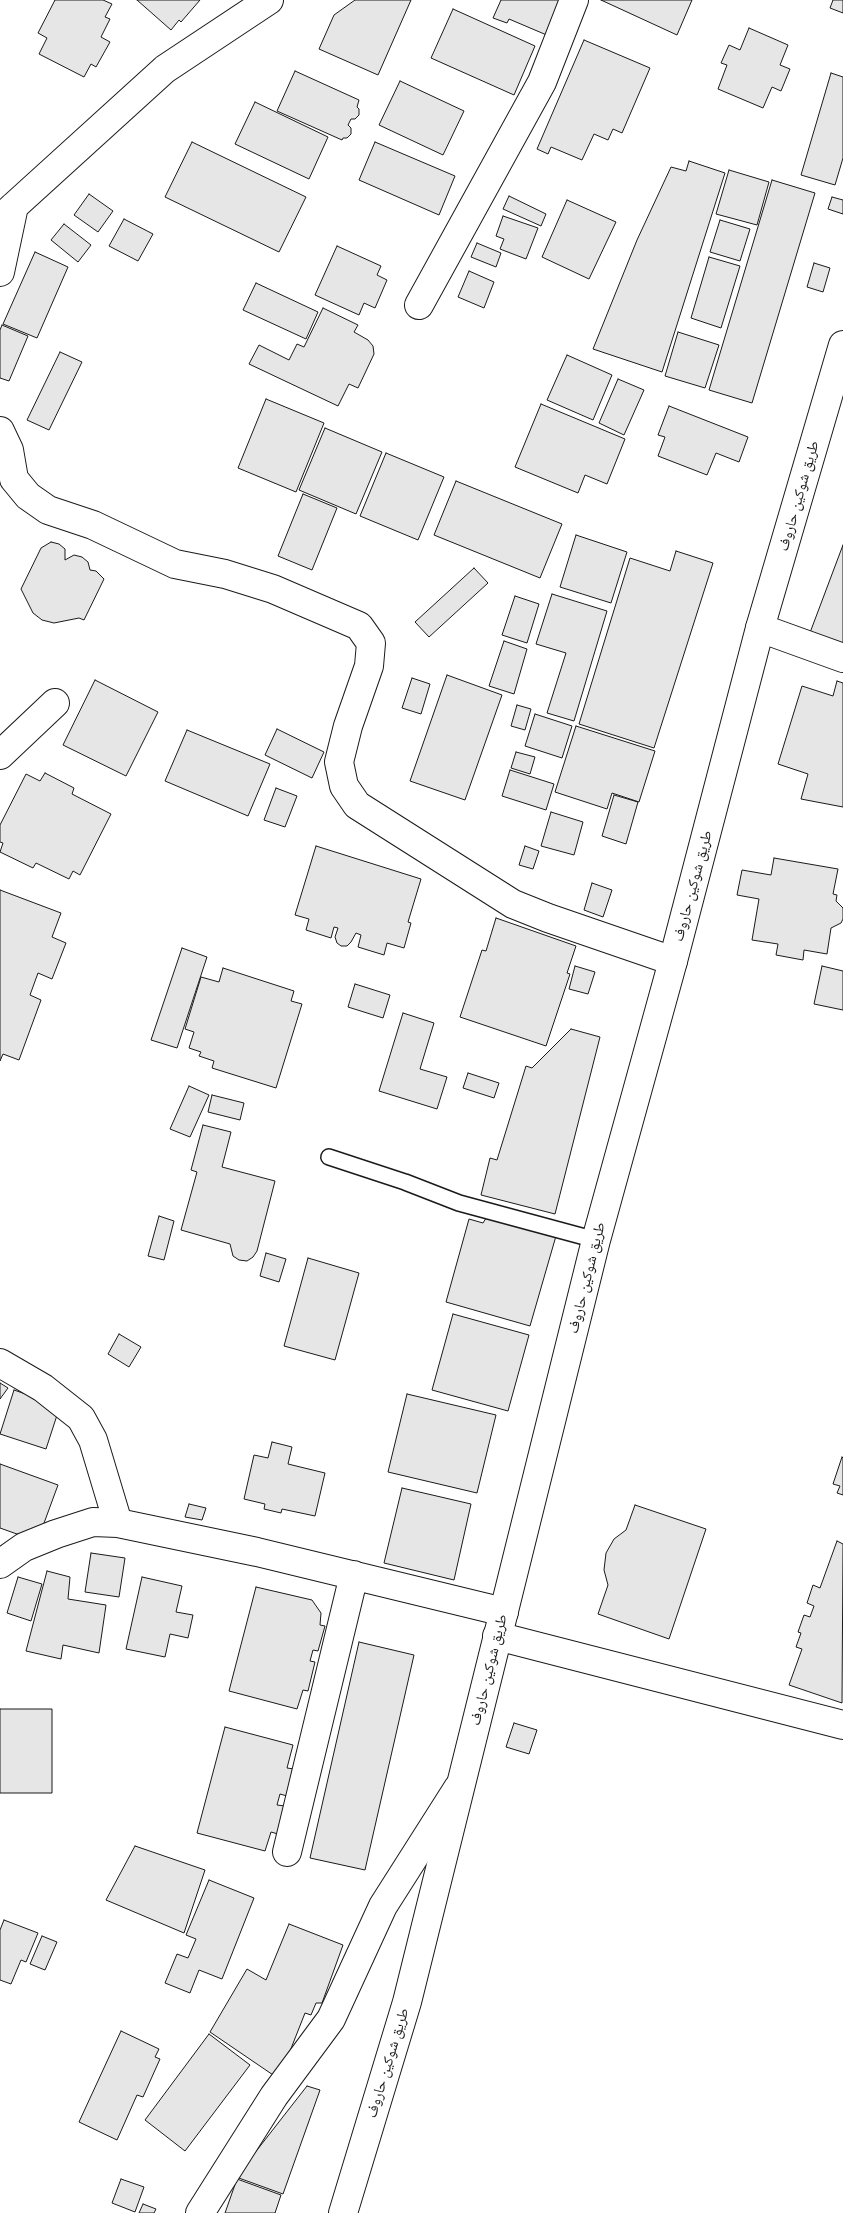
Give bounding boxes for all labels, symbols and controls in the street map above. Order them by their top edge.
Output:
street label: طريق شوكين حاروف [775,439,823,553]
street label: طريق شوكين حاروف [670,829,716,943]
street label: طريق شوكين حاروف [564,1221,610,1335]
street label: طريق شوكين حاروف [466,1613,512,1727]
street label: طريق شوكين حاروف [363,2006,413,2120]

